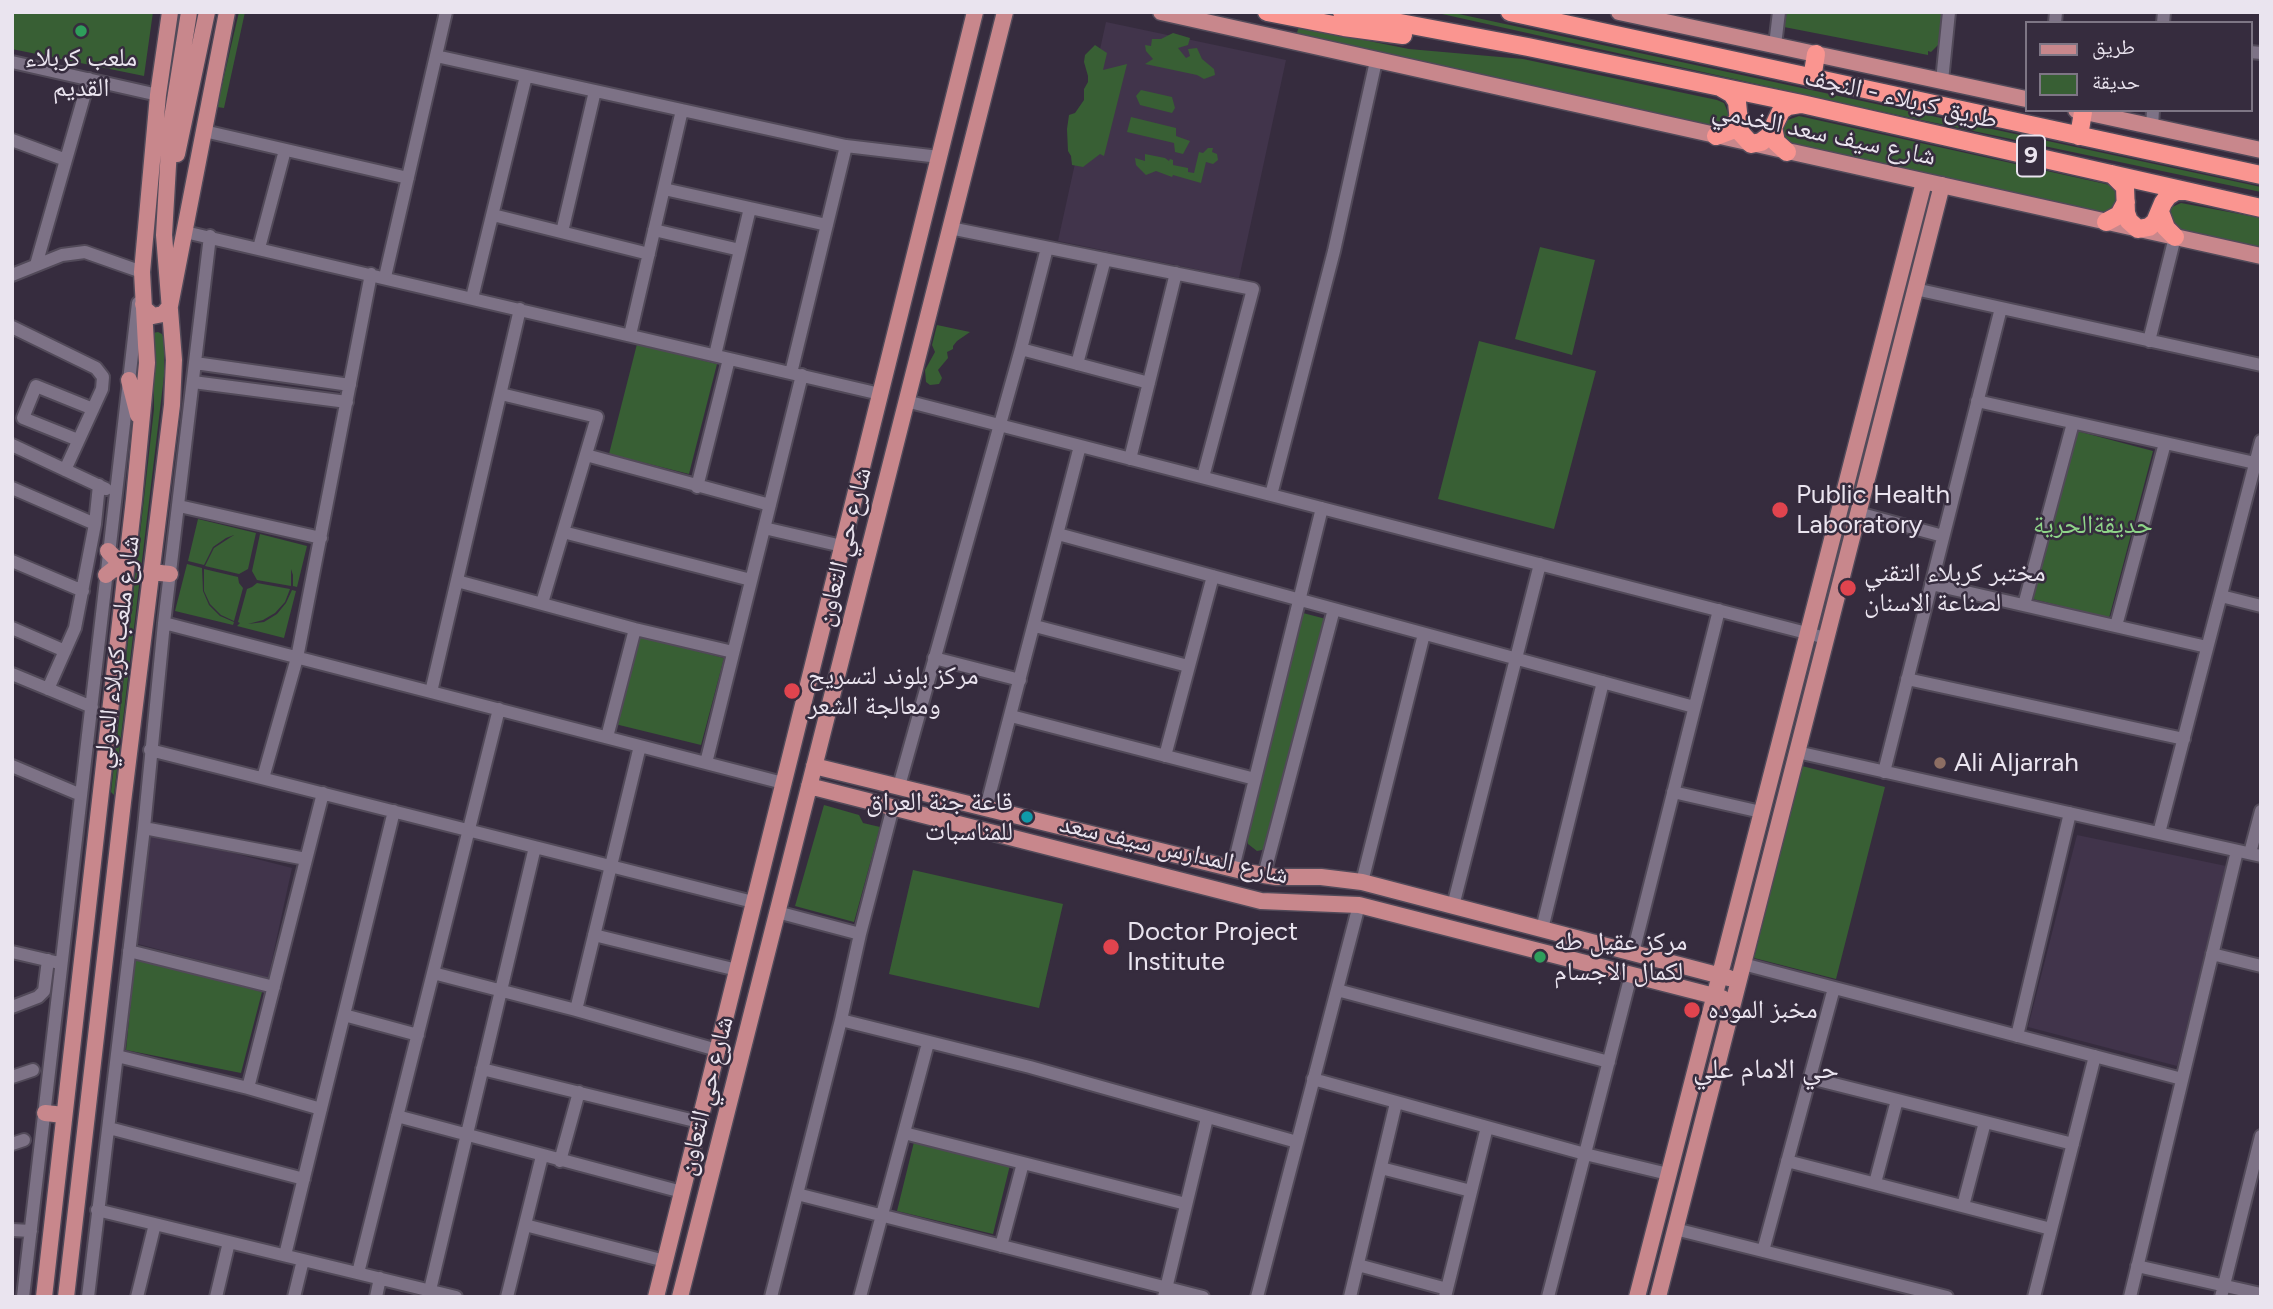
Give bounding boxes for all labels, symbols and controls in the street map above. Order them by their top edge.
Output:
legend [2024,21,2252,112]
marker: ملعب كربلاء القديم [73,23,89,39]
text: طريق [2092,34,2135,59]
place label: ملعب كربلاء القديم [25,42,137,104]
street label: طريق كربلاء - النجف [1802,62,2000,136]
text: حديقة [2092,69,2140,94]
street label: شارع سيف سعد الخدمي [1709,95,1939,173]
road number: 9 [2017,136,2045,176]
street label: شارع حي التعاون [809,464,879,630]
place label: Public Health Laboratory [1796,479,1950,540]
marker: Public Health Laboratory [1770,500,1790,520]
park label: حديقةالحرية [2033,509,2153,541]
street label: شارع ملعب كربلاء الدولي [87,534,147,770]
place label: مختبر كربلاء التقني لصناعة الاسنان [1864,557,2046,618]
marker: مختبر كربلاء التقني لصناعة الاسنان [1838,578,1858,598]
place label: مركز بلوند لتسريح ومعالجة الشعر [808,660,979,722]
marker: مركز بلوند لتسريح ومعالجة الشعر [782,681,802,701]
place label: Ali Aljarrah [1954,747,2079,779]
marker: Ali Aljarrah [1932,755,1948,771]
place label: قاعة جنة العراق للمناسبات [866,786,1013,848]
street label: شارع المدارس سيف سعد [1057,808,1291,892]
marker: قاعة جنة العراق للمناسبات [1019,809,1035,825]
place label: Doctor Project Institute [1127,916,1298,978]
place label: مركز عقيل طه لكمال الاجسام [1554,926,1687,988]
marker: Doctor Project Institute [1101,937,1121,957]
marker: مركز عقيل طه لكمال الاجسام [1532,949,1548,965]
place label: مخبز الموده [1708,994,1818,1026]
marker: مخبز الموده [1682,1000,1702,1020]
street label: شارع حي التعاون [671,1013,741,1179]
district label: حي الامام علي [1693,1053,1839,1087]

